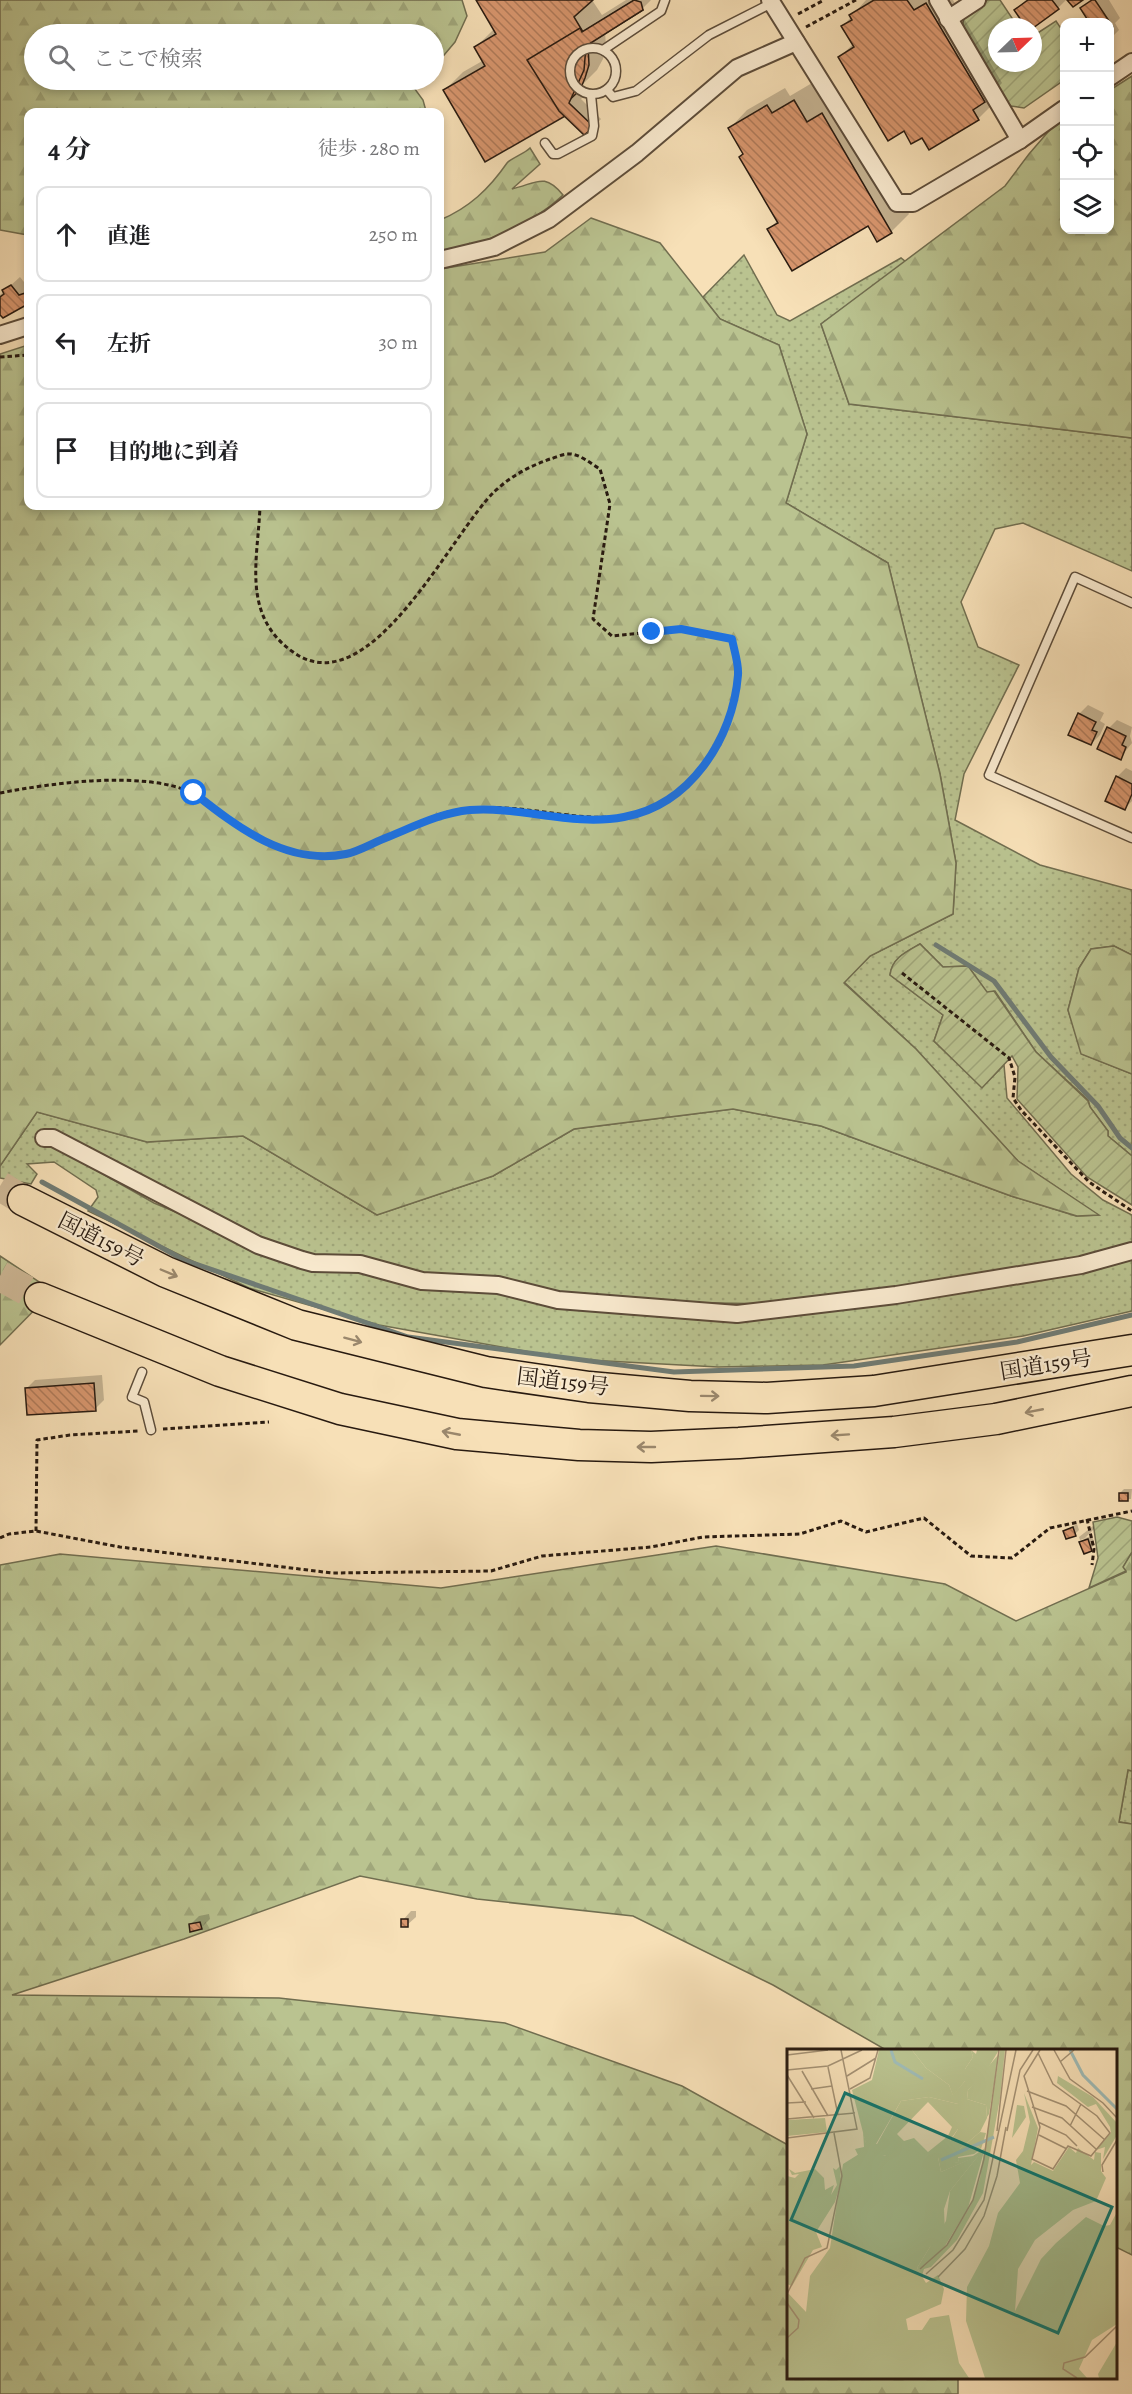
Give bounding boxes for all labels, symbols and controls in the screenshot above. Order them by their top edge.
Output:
north arrow [988,18,1042,72]
map controls [1060,18,1114,234]
button: + [1060,18,1114,72]
search box [24,24,444,90]
icon: search [45,41,78,74]
text: ここで検索 [93,44,203,74]
button: − [1060,72,1114,126]
button: locate [1060,126,1114,180]
text: 4 分 [48,132,91,167]
text: 徒歩 · 280 m [318,135,420,162]
button: layers [1060,180,1114,234]
icon: ahead [50,218,83,251]
text: 直進 [107,221,151,251]
text: 250 m [369,221,418,248]
icon: left [50,326,83,359]
text: 左折 [107,329,151,359]
text: 30 m [378,329,418,356]
icon: arrive [50,434,83,467]
text: 目的地に到着 [107,437,239,467]
route end [638,618,664,644]
route start [180,779,206,805]
street label: 国道159号 [53,1206,149,1274]
one-way arrow [160,1268,178,1280]
one-way arrow [343,1334,362,1346]
street label: 国道159号 [998,1343,1094,1387]
street label: 国道159号 [515,1361,611,1403]
one-way arrow [700,1391,720,1402]
one-way arrow [1024,1406,1044,1417]
one-way arrow [442,1427,462,1438]
one-way arrow [831,1430,851,1441]
one-way arrow [636,1441,656,1452]
inset map [787,2049,1117,2379]

